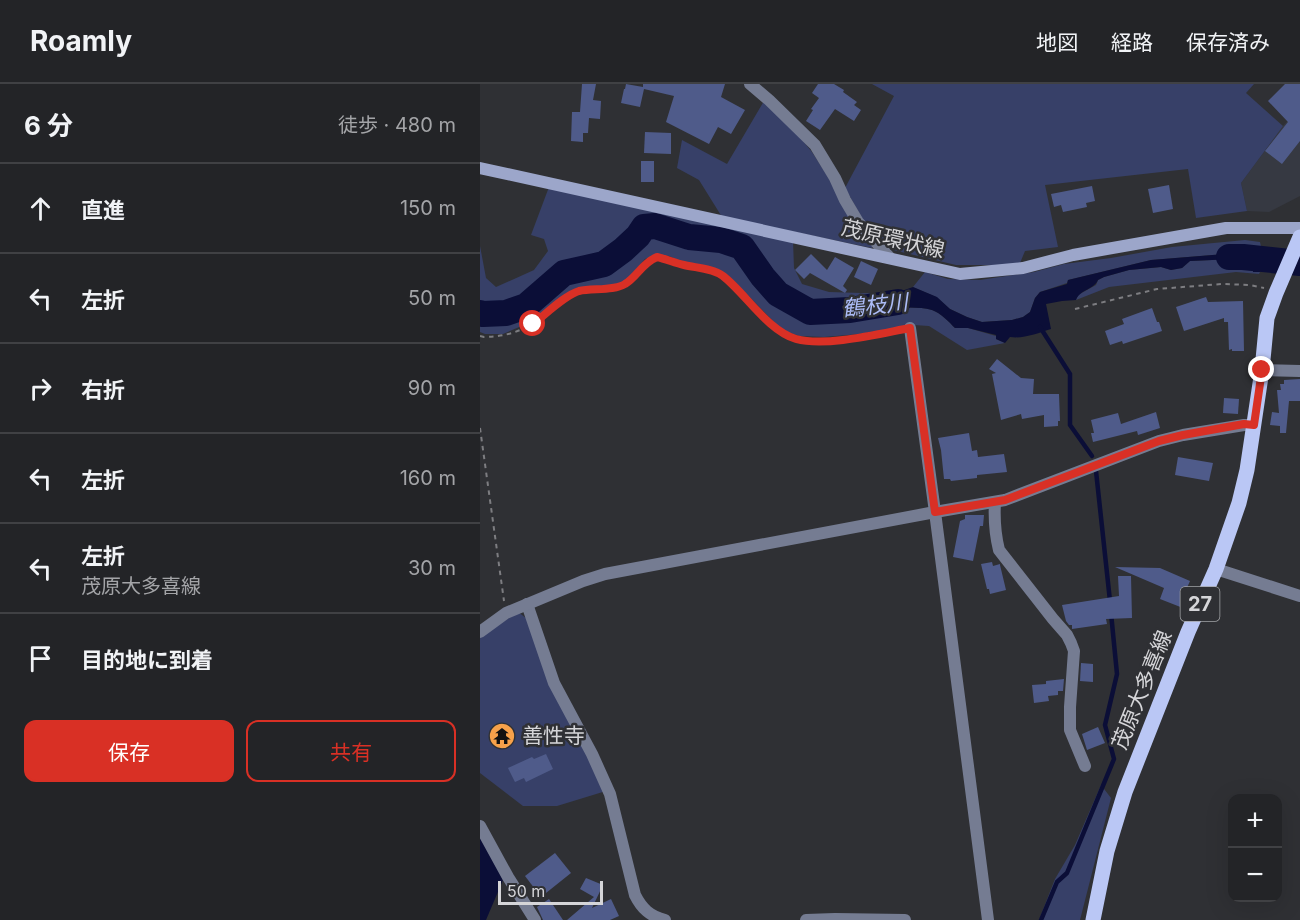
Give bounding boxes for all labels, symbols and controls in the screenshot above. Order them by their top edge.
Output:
text: Roamly [30,24,132,58]
text: 地図 [1036,30,1078,55]
text: 経路 [1111,30,1153,55]
text: 保存済み [1186,30,1270,55]
text: 6 分 [24,110,73,141]
text: 徒歩 · 480 m [338,113,456,137]
icon: ahead [24,192,57,225]
text: 150 m [400,196,456,220]
text: 直進 [81,197,125,223]
street label: 茂原環状線 [839,215,947,263]
icon: left [24,282,57,315]
text: 50 m [408,286,456,310]
text: 左折 [81,287,125,313]
water label: 鶴枝川 [841,288,911,321]
route start [519,310,545,336]
route end [1248,356,1274,382]
icon: right [24,372,57,405]
text: 90 m [408,376,456,400]
text: 右折 [81,377,125,403]
icon: left [24,462,57,495]
text: 160 m [400,466,456,490]
text: 左折 [81,467,125,493]
text: 左折 [81,543,125,569]
icon: left [24,552,57,585]
text: 30 m [408,556,456,580]
text: 茂原大多喜線 [81,574,201,598]
road number: 27 [1180,587,1220,621]
street label: 茂原大多喜線 [1106,627,1177,753]
icon: arrive [24,642,57,675]
text: 目的地に到着 [81,647,213,673]
button: 保存 [24,720,234,782]
button: 共有 [246,720,456,782]
temple icon: 善性寺 [487,721,517,751]
place label: 善性寺 [522,723,585,748]
map controls [1228,794,1282,902]
button: + [1228,794,1282,848]
button: − [1228,848,1282,902]
scale bar [498,878,603,906]
text: 50 m [507,881,545,901]

